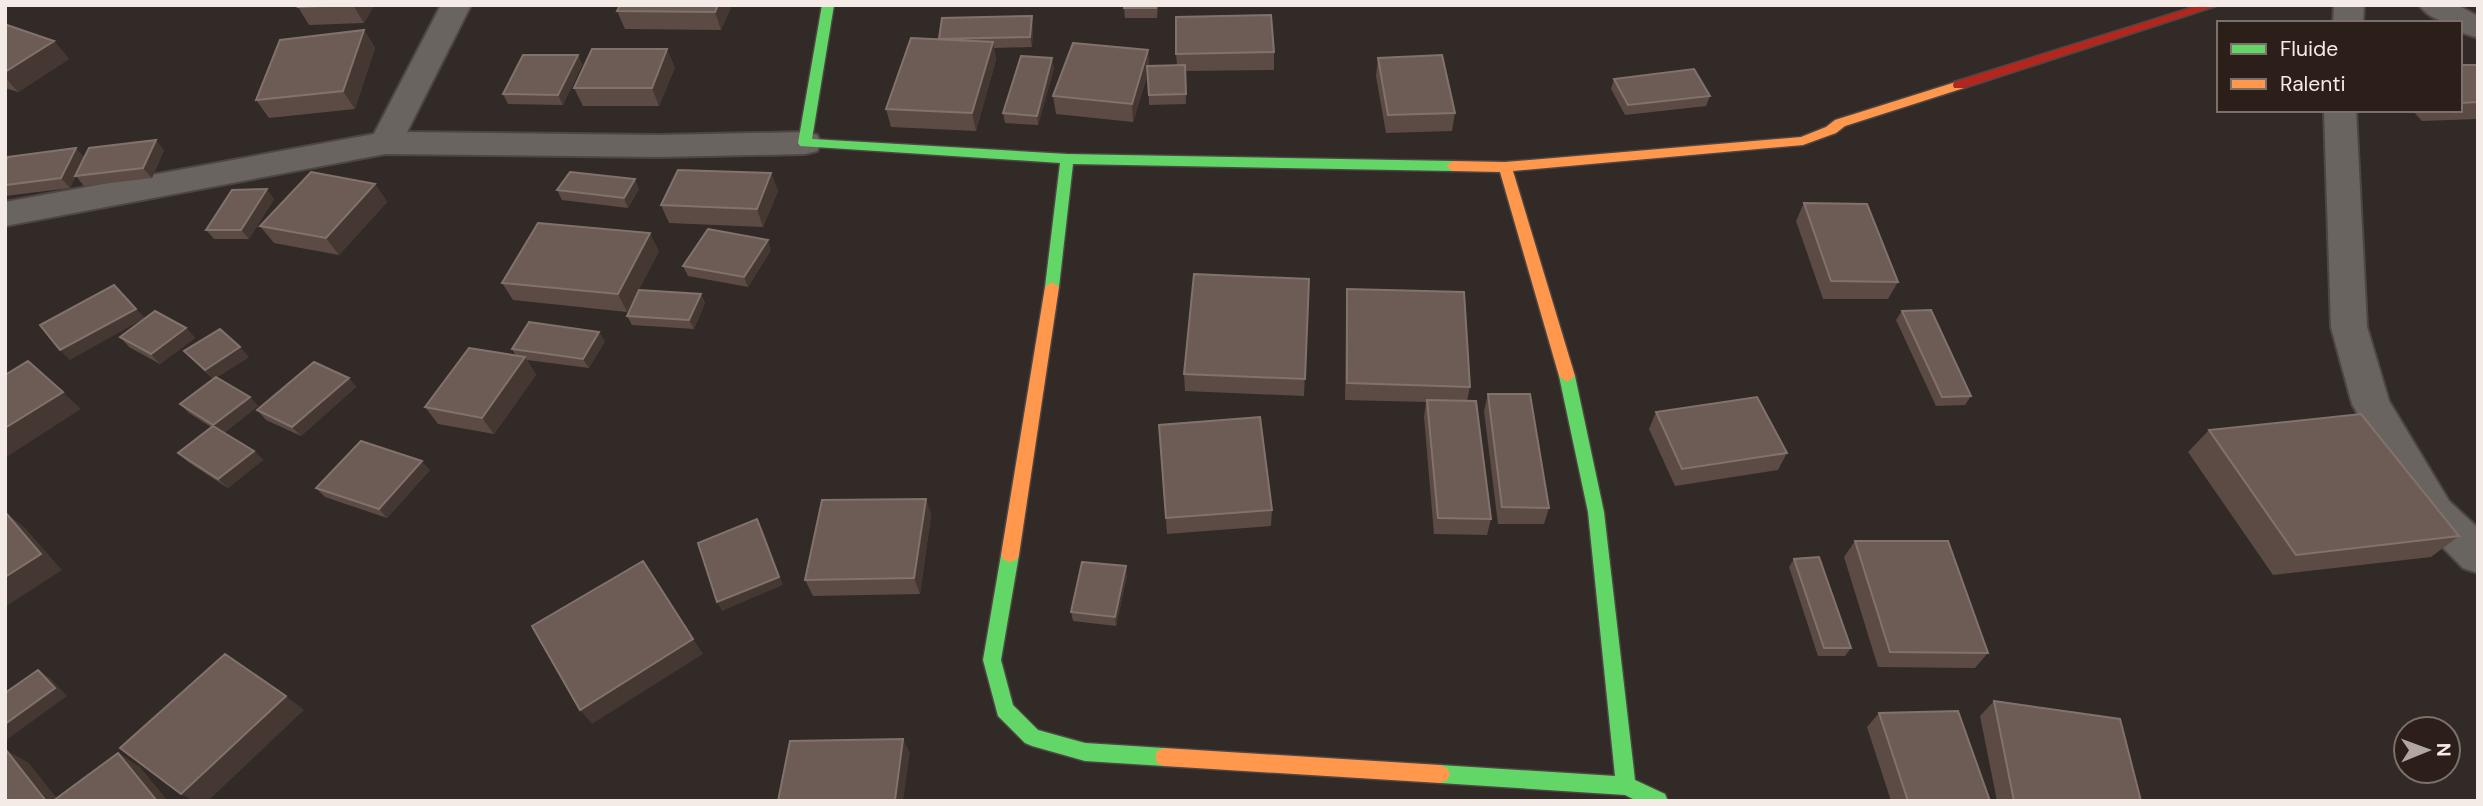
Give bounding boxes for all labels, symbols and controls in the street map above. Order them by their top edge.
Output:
legend [2217,21,2462,112]
text: Fluide [2280,35,2338,63]
text: Ralenti [2280,70,2346,98]
north arrow [2392,715,2462,785]
text: N [2431,743,2456,757]

